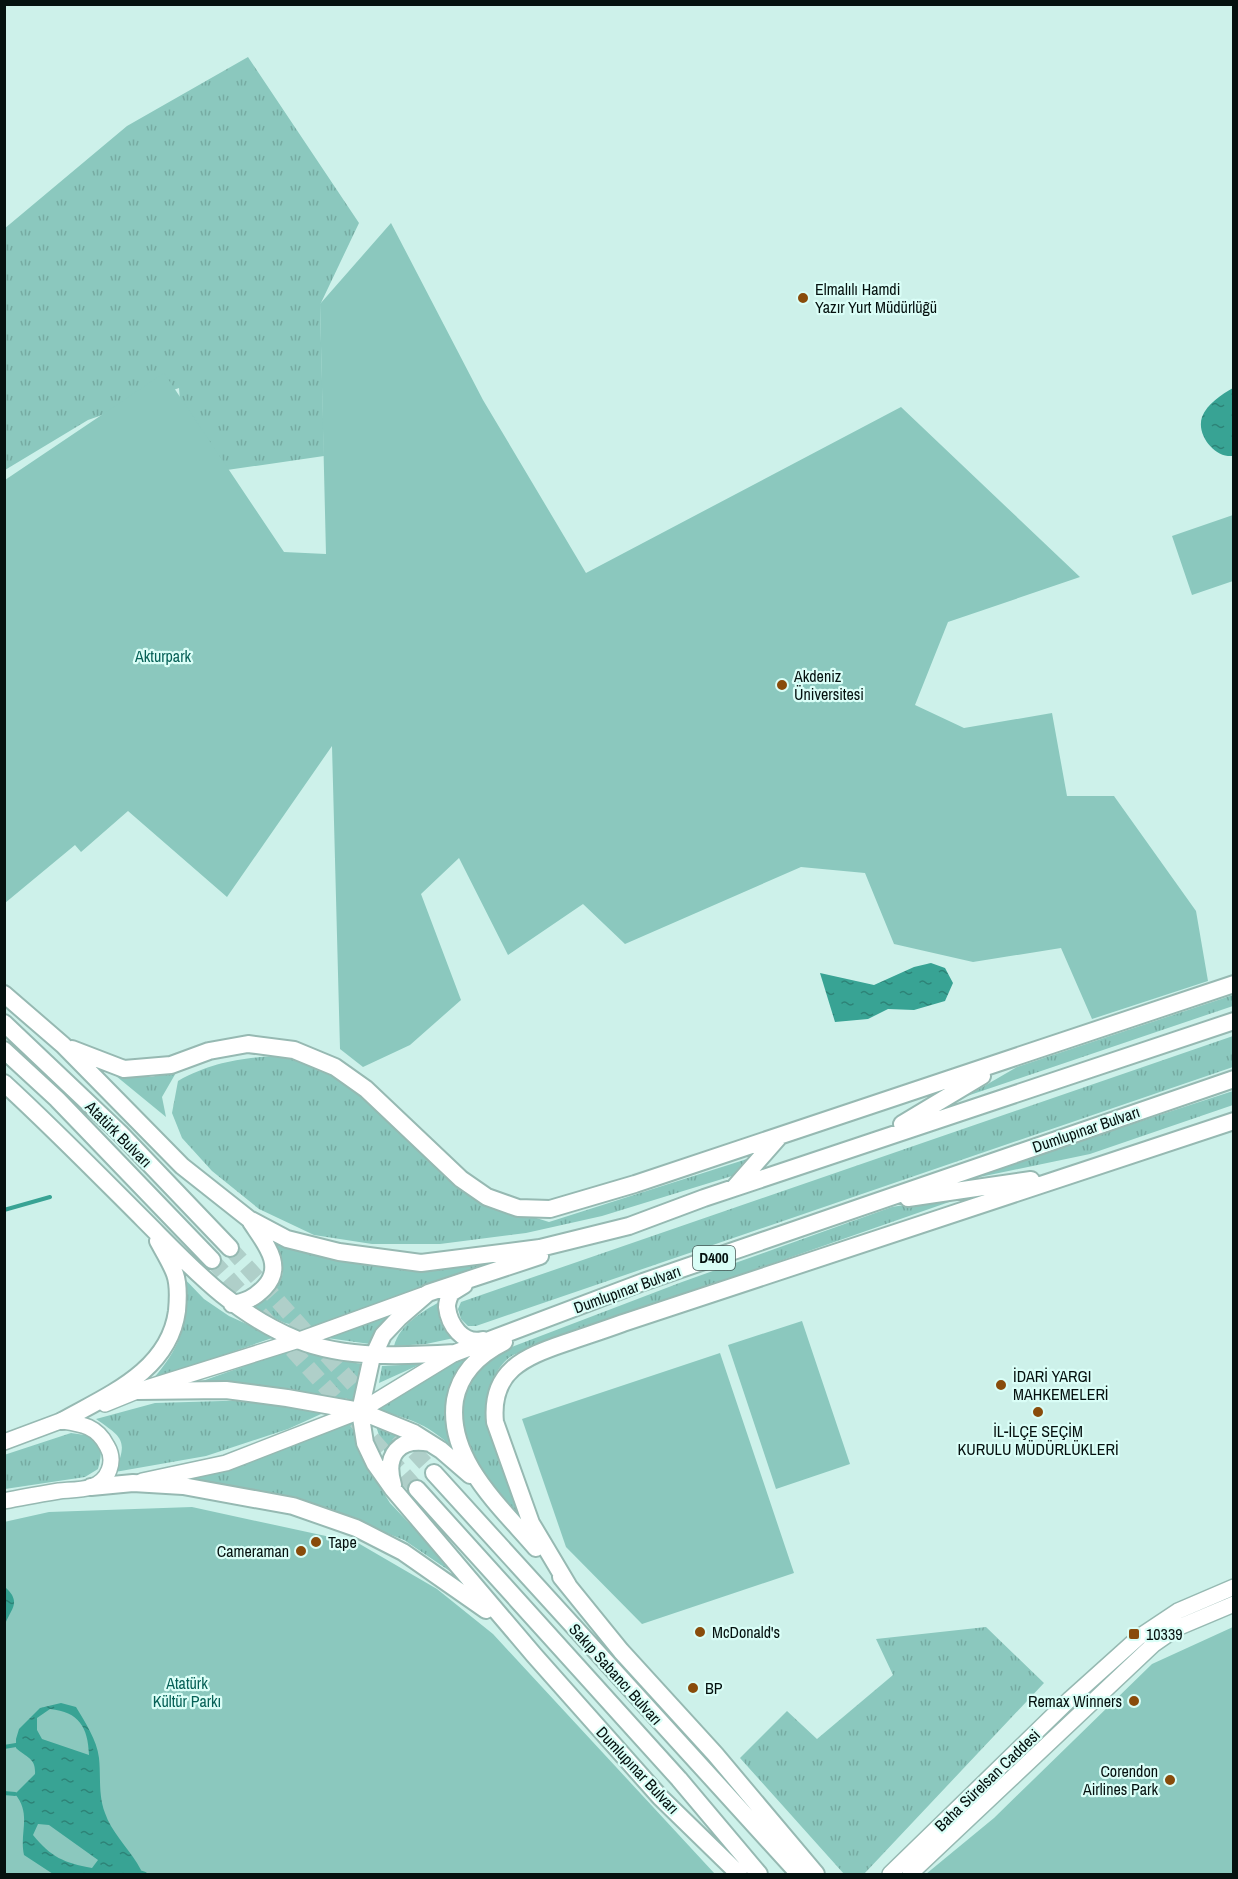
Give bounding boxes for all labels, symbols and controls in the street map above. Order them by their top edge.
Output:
place label: Elmalılı Hamdi Yazır Yurt Müdürlüğü [815,278,937,318]
marker: Elmalılı Hamdi Yazır Yurt Müdürlüğü [796,291,810,305]
park label: Akturpark [134,645,192,667]
place label: Akdeniz Üniversitesi [793,665,864,705]
marker: Akdeniz Üniversitesi [775,678,789,692]
street label: Atatürk Bulvarı [80,1095,157,1172]
street label: Dumlupınar Bulvarı [1029,1100,1143,1158]
road number: D400 [693,1246,735,1270]
street label: Dumlupınar Bulvarı [570,1259,684,1319]
place label: İDARİ YARGI MAHKEMELERİ [1013,1365,1109,1405]
marker: İDARİ YARGI MAHKEMELERİ [994,1378,1008,1392]
marker: İL-İLÇE SEÇİM KURULU MÜDÜRLÜKLERİ [1031,1405,1045,1419]
place label: İL-İLÇE SEÇİM KURULU MÜDÜRLÜKLERİ [957,1420,1119,1460]
place label: Tape [328,1531,357,1553]
marker: Tape [309,1535,323,1549]
place label: Cameraman [217,1540,289,1562]
marker: Cameraman [294,1544,308,1558]
street label: Sakıp Sabancı Bulvarı [564,1618,668,1730]
place label: McDonald's [712,1621,780,1643]
place label: 10339 [1146,1623,1182,1645]
marker: McDonald's [693,1625,707,1639]
marker: 10339 [1127,1627,1141,1641]
park label: Atatürk Kültür Parkı [153,1672,221,1712]
place label: BP [705,1677,723,1699]
marker: BP [686,1681,700,1695]
place label: Remax Winners [1028,1690,1122,1712]
marker: Remax Winners [1127,1694,1141,1708]
street label: Dumlupınar Bulvarı [592,1721,684,1819]
street label: Baha Sürelsan Caddesi [930,1724,1044,1836]
place label: Corendon Airlines Park [1082,1760,1158,1800]
marker: Corendon Airlines Park [1163,1773,1177,1787]

